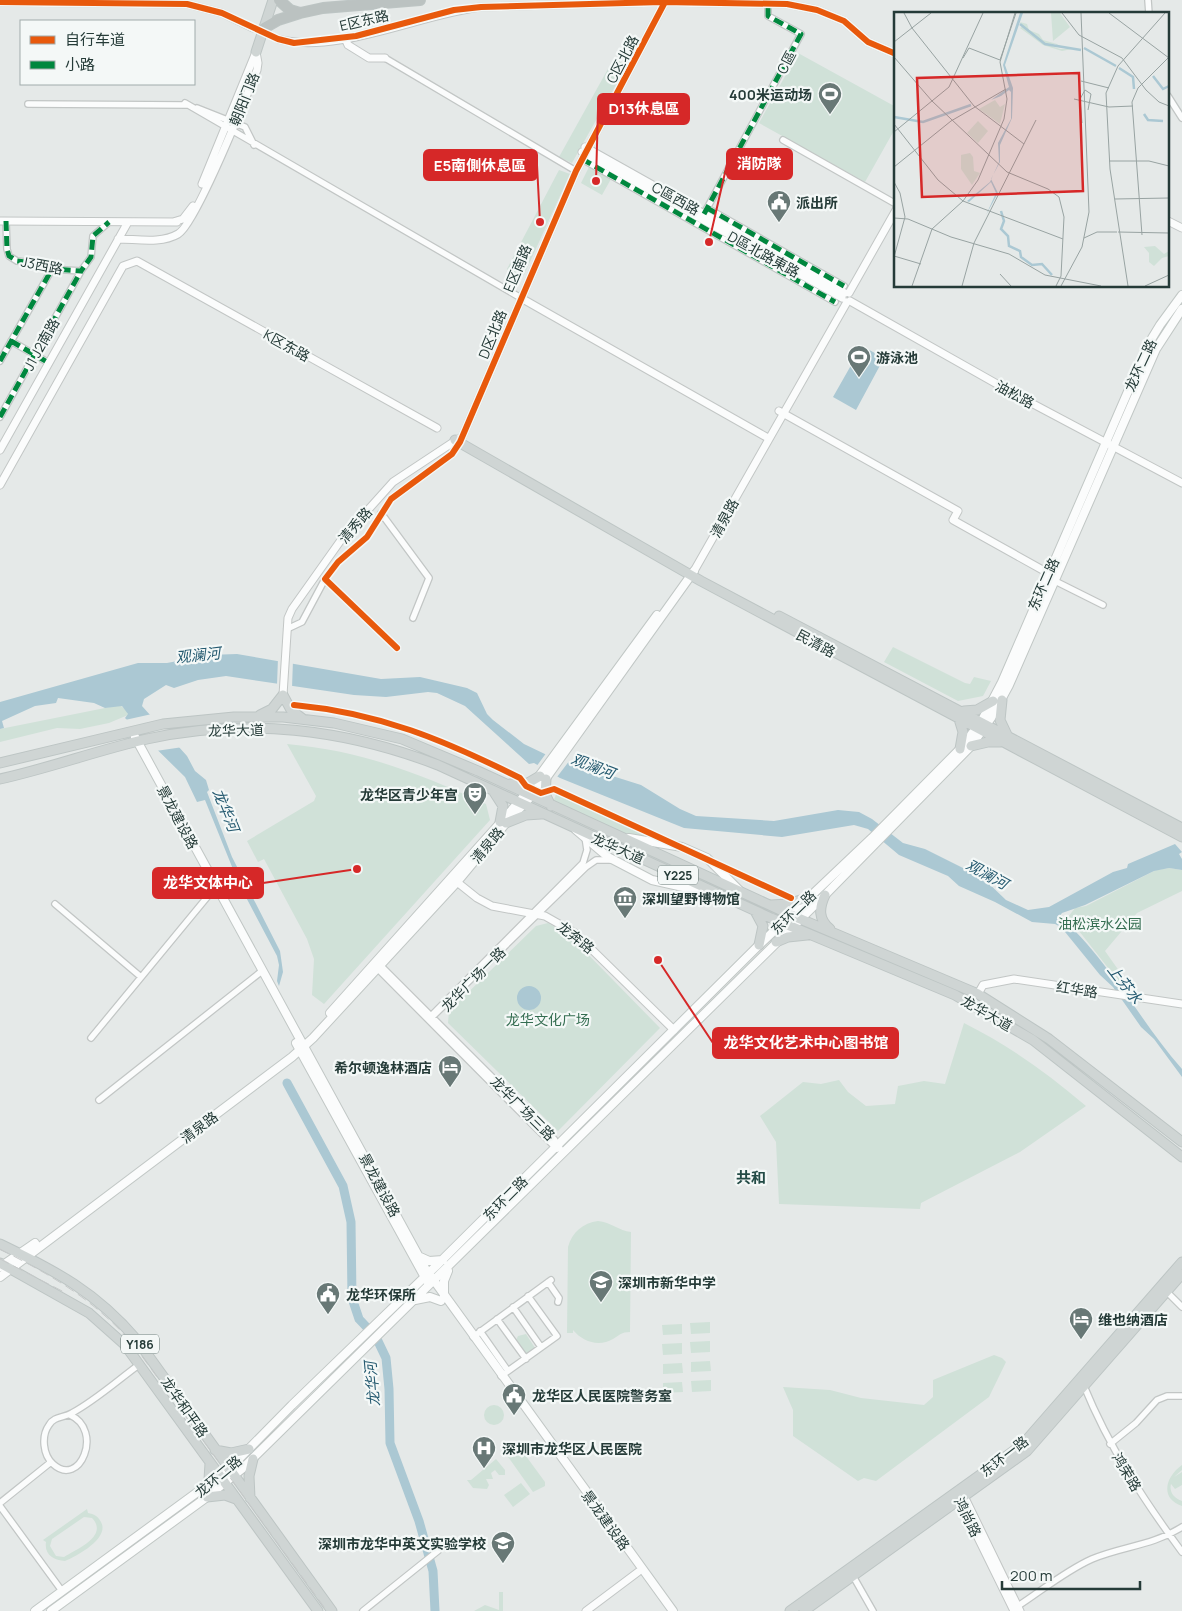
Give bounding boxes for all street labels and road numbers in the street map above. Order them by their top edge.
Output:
street label: E区东路 [338,5,390,35]
street label: C区北路 [601,32,643,86]
street label: C區 [772,47,800,77]
street label: 朝阳门路 [225,69,263,129]
street label: C區西路 [649,177,703,219]
street label: D區北路東路 [725,226,803,282]
street label: E区南路 [498,241,536,295]
street label: J3西路 [19,252,65,278]
street label: D区北路 [474,307,510,361]
street label: J1 J2南路 [19,314,63,374]
street label: K区东路 [260,324,314,366]
street label: 龙环二路 [1120,336,1160,394]
street label: 油松路 [992,376,1038,412]
street label: 清泉路 [706,495,742,541]
street label: 清秀路 [334,503,376,547]
street label: 东环二路 [1023,555,1063,613]
street label: 民清路 [793,625,839,661]
street label: 龙华大道 [208,720,264,740]
street label: 景龙建设路 [153,782,203,852]
street label: 清泉路 [466,823,508,867]
street label: 龙华大道 [589,828,647,868]
road number: Y225 [658,866,698,884]
street label: 东环二路 [766,886,820,938]
street label: 龙奔路 [554,917,598,957]
street label: 龙华广场一路 [437,943,509,1015]
street label: 红华路 [1055,976,1099,1002]
street label: 龙华大道 [958,991,1016,1035]
street label: 龙华广场三路 [487,1072,559,1144]
street label: 清泉路 [177,1107,221,1147]
street label: 景龙建设路 [355,1150,405,1220]
street label: 东环二路 [478,1171,532,1225]
road number: Y186 [121,1335,159,1354]
street label: 龙华和平路 [157,1373,213,1441]
street label: 东环一路 [976,1431,1032,1481]
street label: 鸿荣路 [1108,1449,1146,1495]
street label: 龙环二路 [190,1451,246,1501]
street label: 景龙建设路 [578,1486,634,1554]
street label: 鸿尚路 [950,1494,986,1540]

